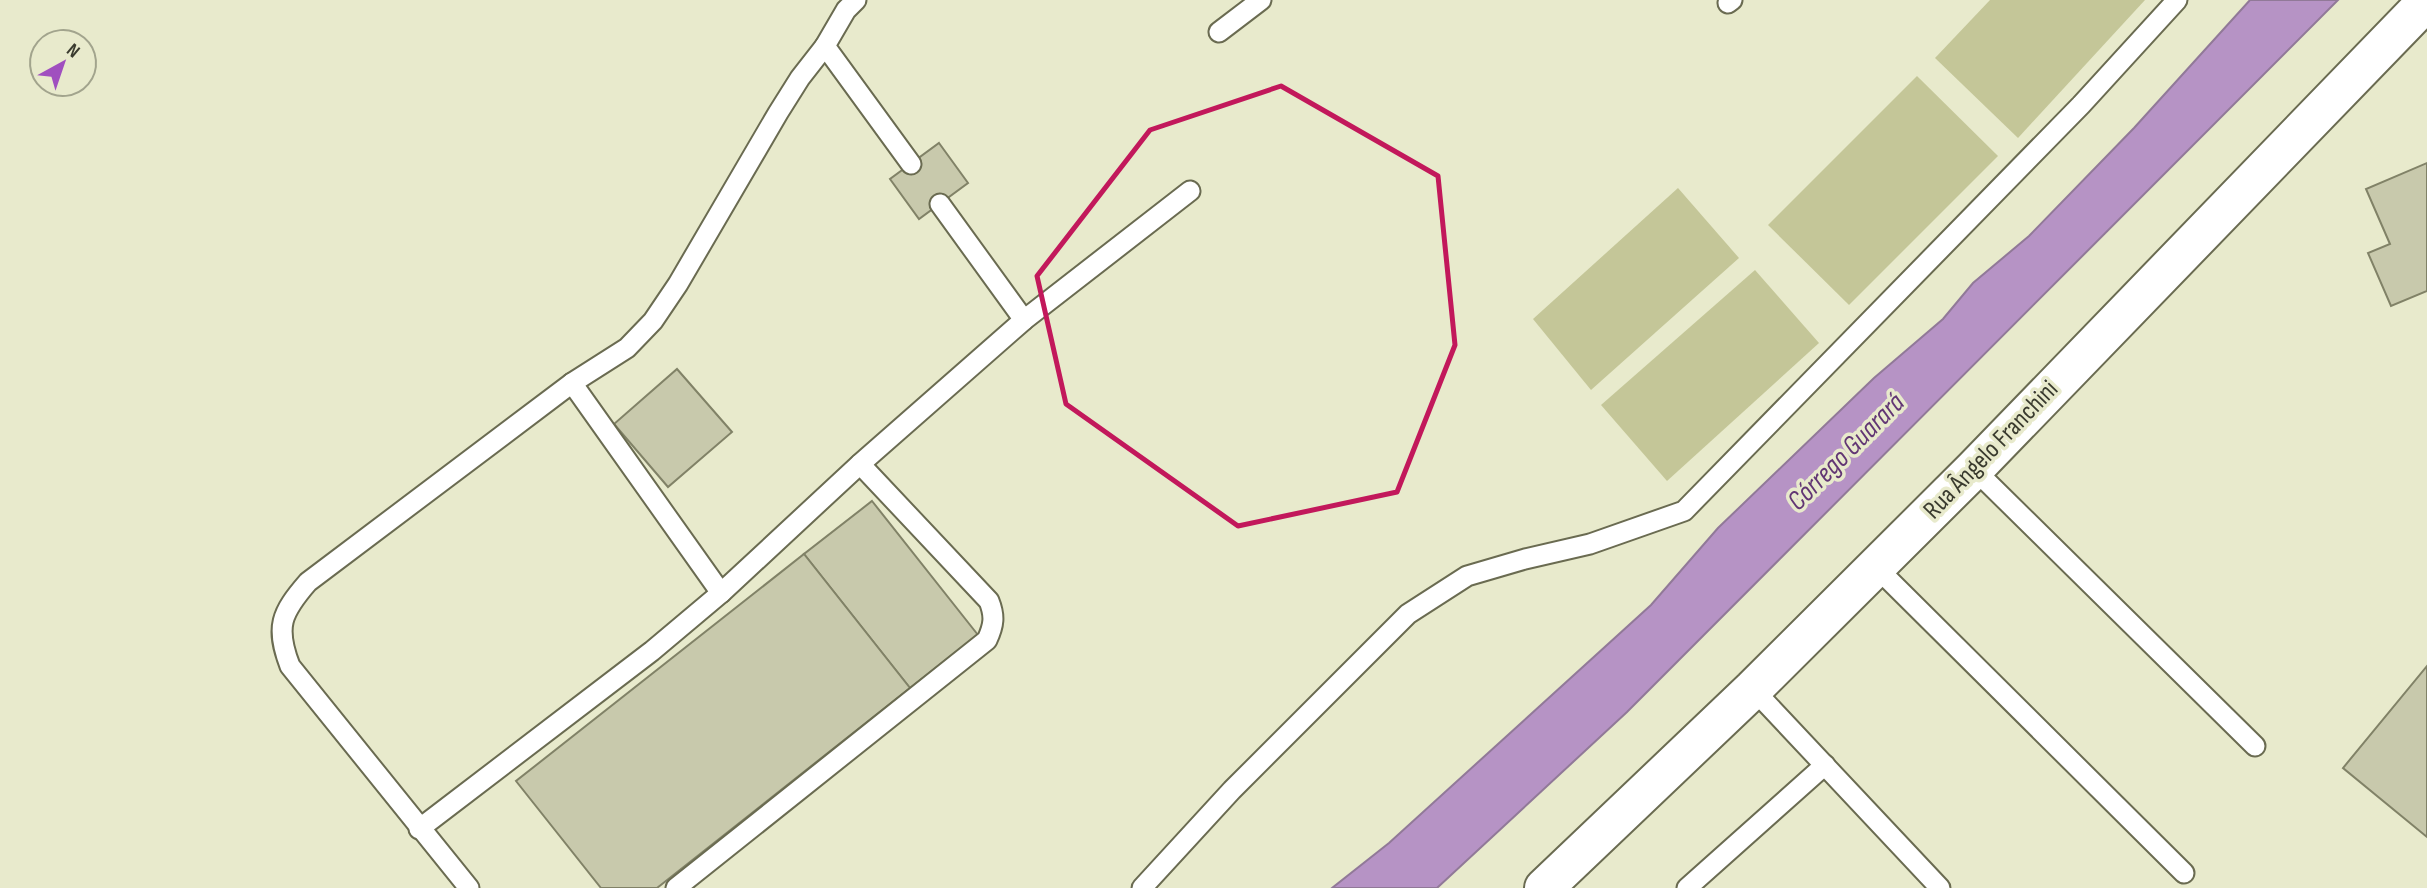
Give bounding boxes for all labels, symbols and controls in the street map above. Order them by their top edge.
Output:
north arrow [28,28,98,98]
text: N [62,39,84,63]
street label: Rua Ângelo Franchini [1917,374,2065,526]
water label: Córrego Guarará [1781,386,1912,517]

